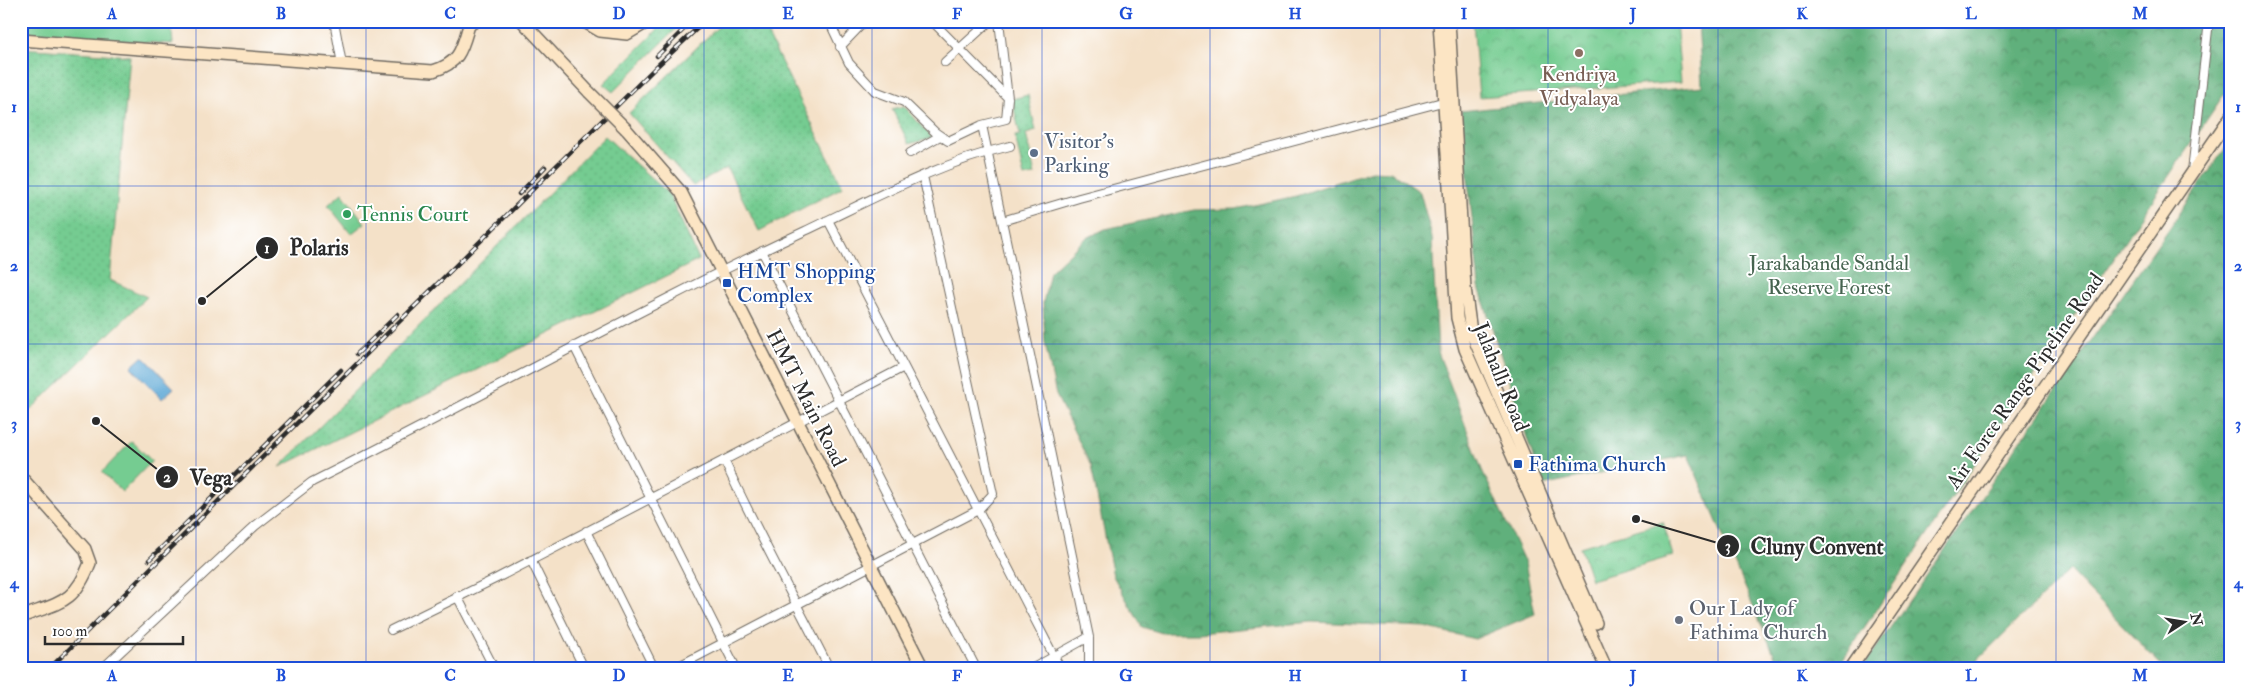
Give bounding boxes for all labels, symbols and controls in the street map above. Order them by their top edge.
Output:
text: A [106,4,118,24]
text: B [276,4,286,24]
text: C [444,4,456,24]
text: D [612,4,626,24]
text: E [782,4,794,24]
text: F [952,4,962,24]
text: G [1119,4,1133,24]
text: H [1288,4,1302,24]
text: I [1461,4,1468,24]
text: J [1629,4,1637,25]
text: K [1796,4,1808,24]
text: L [1965,4,1977,24]
text: M [2131,4,2148,24]
marker: Kendriya Vidyalaya [1573,47,1585,59]
place label: Kendriya Vidyalaya [1539,61,1619,112]
text: 1 [11,97,17,117]
text: 1 [2235,97,2241,117]
place label: Visitor's Parking [1044,128,1114,179]
marker: Visitor's Parking [1028,147,1040,159]
place label: Tennis Court [357,201,469,228]
marker: Tennis Court [341,208,353,220]
callout: Polaris [254,229,358,266]
text: Polaris [289,234,349,262]
text: 1 [264,239,270,258]
park label: Jarakabande Sandal Reserve Forest [1748,250,1910,301]
text: 2 [10,256,18,276]
text: 2 [2234,256,2242,276]
place label: HMT Shopping Complex [737,258,876,309]
street label: Air Force Range Pipeline Road [1940,267,2110,495]
marker: HMT Shopping Complex [721,277,733,289]
street label: Jalahalli Road [1467,318,1535,436]
street label: HMT Main Road [760,325,853,472]
text: 3 [11,414,17,434]
text: 3 [2235,414,2241,434]
place label: Fathima Church [1528,451,1666,478]
marker: Fathima Church [1512,458,1524,470]
callout: Vega [154,459,242,496]
text: Vega [189,464,233,493]
text: 2 [163,468,171,487]
callout: Cluny Convent [1715,528,1893,565]
text: Cluny Convent [1750,533,1884,562]
text: 3 [1725,537,1731,556]
text: 4 [9,573,20,593]
text: 4 [2233,573,2244,593]
place label: Our Lady of Fathima Church [1689,595,1827,646]
north arrow [2160,596,2210,646]
text: N [2186,611,2206,628]
scale bar [45,614,182,646]
marker: Our Lady of Fathima Church [1673,614,1685,626]
text: 100 m [52,622,88,641]
text: A [106,666,118,686]
text: B [276,666,286,686]
text: C [444,666,456,686]
text: D [612,666,626,686]
text: E [782,666,794,686]
text: F [952,666,962,686]
text: G [1119,666,1133,686]
text: H [1288,666,1302,686]
text: I [1461,666,1468,686]
text: J [1629,666,1637,687]
text: K [1796,666,1808,686]
text: L [1965,666,1977,686]
text: M [2131,666,2148,686]

